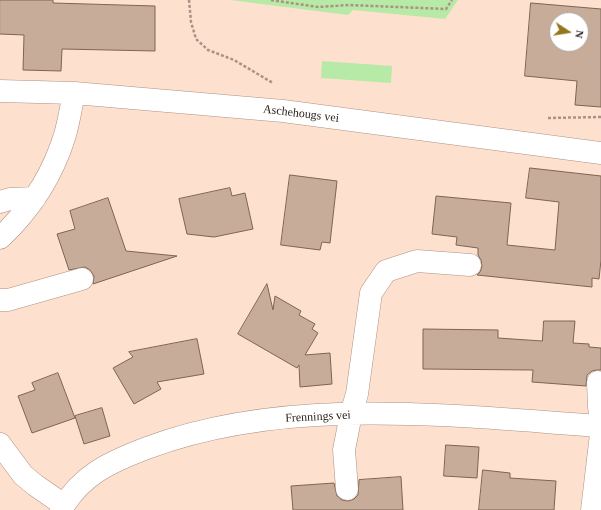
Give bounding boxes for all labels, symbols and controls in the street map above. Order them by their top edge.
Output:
north arrow [549,12,589,52]
text: N [573,29,586,39]
street label: Aschehougs vei [262,102,340,126]
street label: Frennings vei [285,408,351,426]

